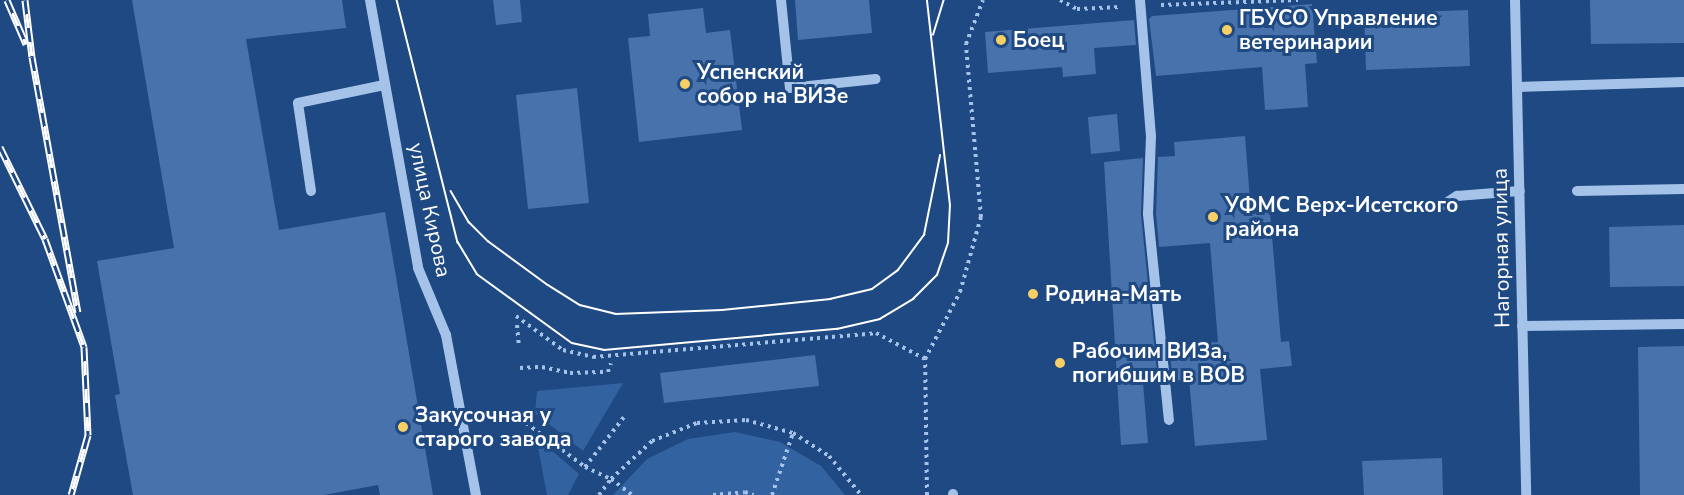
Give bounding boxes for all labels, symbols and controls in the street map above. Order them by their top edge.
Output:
place label: ГБУСО Управление ветеринарии [1239,5,1438,55]
marker: ГБУСО Управление ветеринарии [1220,23,1234,37]
place label: Боец [1013,27,1064,53]
marker: Боец [994,33,1008,47]
place label: Успенский собор на ВИЗе [697,59,848,109]
marker: Успенский собор на ВИЗе [678,77,692,91]
street label: улица Кирова [403,140,457,280]
street label: Нагорная улица [1487,168,1515,328]
place label: УФМС Верх-Исетского района [1225,192,1458,242]
marker: УФМС Верх-Исетского района [1206,210,1220,224]
place label: Родина-Мать [1045,281,1182,307]
marker: Родина-Мать [1026,287,1040,301]
place label: Рабочим ВИЗа, погибшим в ВОВ [1072,338,1245,388]
marker: Рабочим ВИЗа, погибшим в ВОВ [1053,356,1067,370]
place label: Закусочная у старого завода [415,402,572,452]
marker: Закусочная у старого завода [396,420,410,434]

